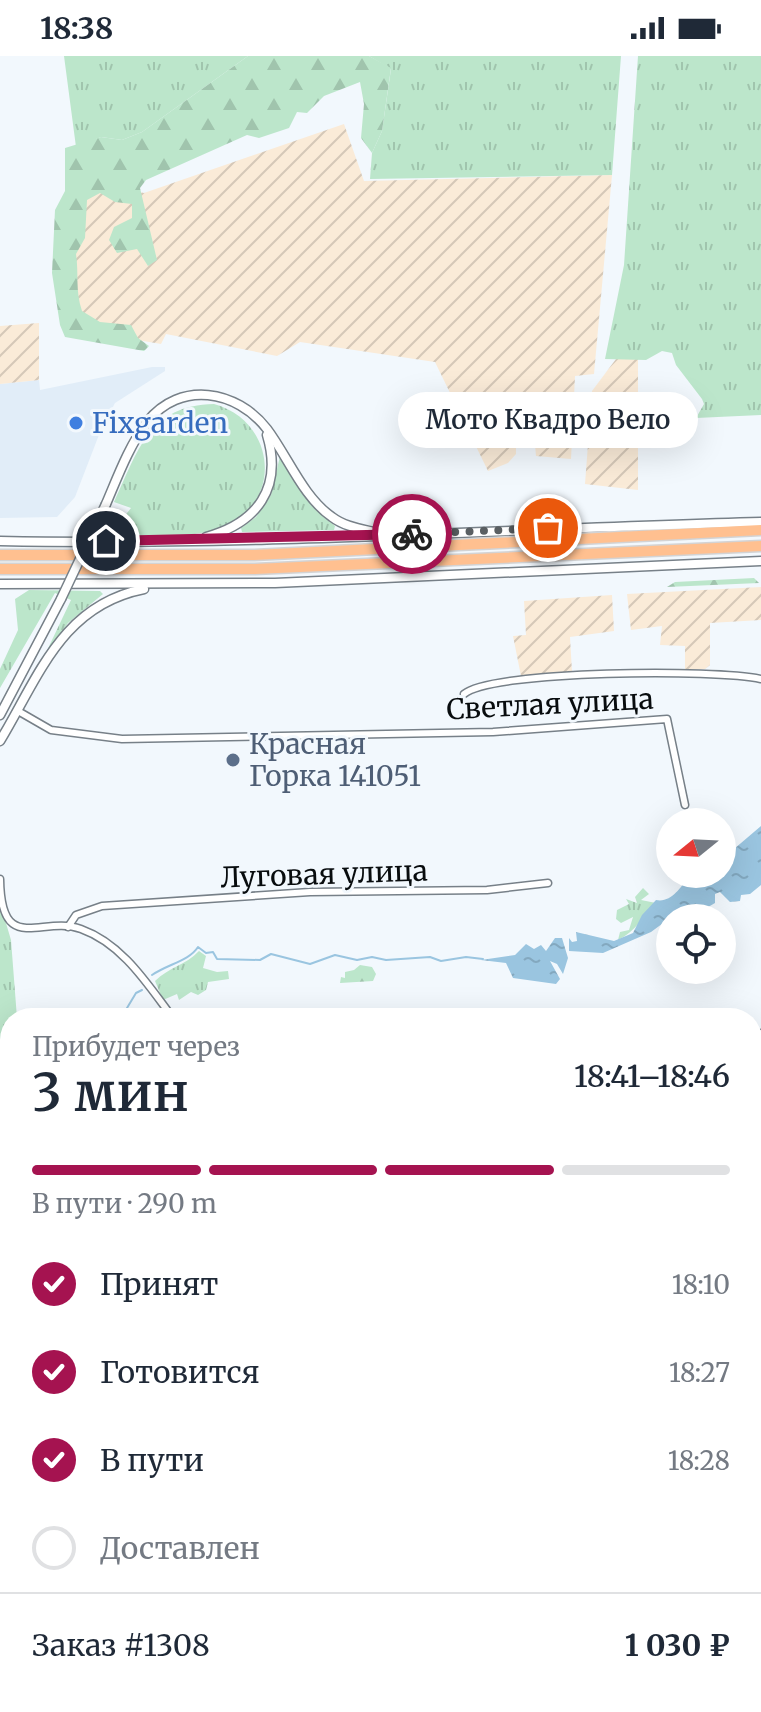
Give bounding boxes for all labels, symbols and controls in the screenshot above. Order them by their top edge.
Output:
text: 18:38 [40,9,113,47]
callout: Мото Квадро Вело [398,392,698,448]
text: Мото Квадро Вело [426,403,670,436]
place label: Fixgarden [92,405,228,441]
marker: Fixgarden [67,414,85,432]
courier [372,494,452,574]
pin [514,494,582,562]
icon: bag [526,506,570,550]
pin [72,507,140,575]
icon: bike [390,512,434,556]
icon: home [84,519,128,563]
street label: Светлая улица [446,681,654,727]
place label: Красная Горка 141051 [249,726,421,794]
marker: Красная Горка 141051 [224,751,242,769]
north arrow [656,808,736,888]
map controls [656,808,736,984]
street label: Луговая улица [220,852,428,896]
button: locate [656,904,736,984]
text: Прибудет через [32,1030,240,1063]
text: 18:41–18:46 [574,1057,730,1095]
text: 3 мин [32,1060,189,1125]
text: В пути · 290 m [32,1187,217,1220]
icon: check [32,1262,76,1306]
text: Принят [100,1265,219,1303]
text: 18:10 [672,1268,730,1301]
icon: check [32,1350,76,1394]
text: Готовится [100,1353,260,1391]
text: 18:27 [669,1356,730,1389]
icon: check [32,1438,76,1482]
text: В пути [100,1441,204,1479]
text: 18:28 [668,1444,730,1477]
text: Доставлен [100,1529,260,1567]
text: Заказ #1308 [32,1626,210,1664]
text: 1 030 ₽ [625,1626,730,1664]

